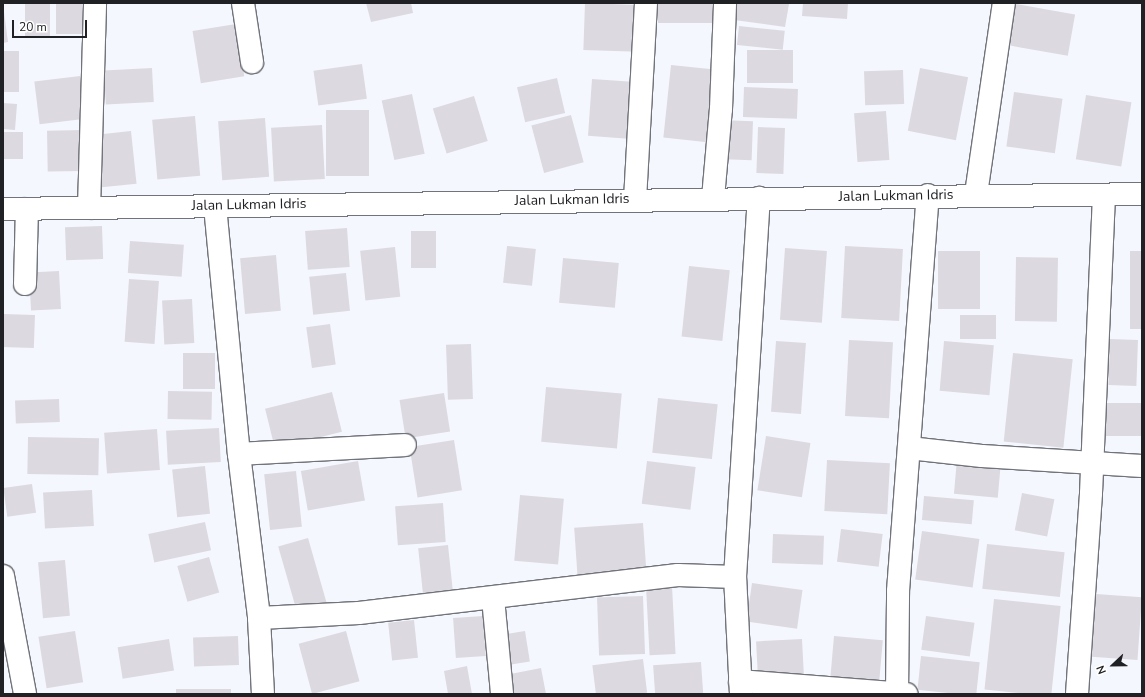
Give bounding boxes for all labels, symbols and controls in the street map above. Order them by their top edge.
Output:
scale bar [14,12,89,38]
text: 20 m [19,19,47,35]
street label: Jalan Lukman Idris [838,187,954,205]
street label: Jalan Lukman Idris [514,191,630,209]
street label: Jalan Lukman Idris [191,196,307,214]
north arrow [1093,645,1133,685]
text: N [1093,663,1110,676]

